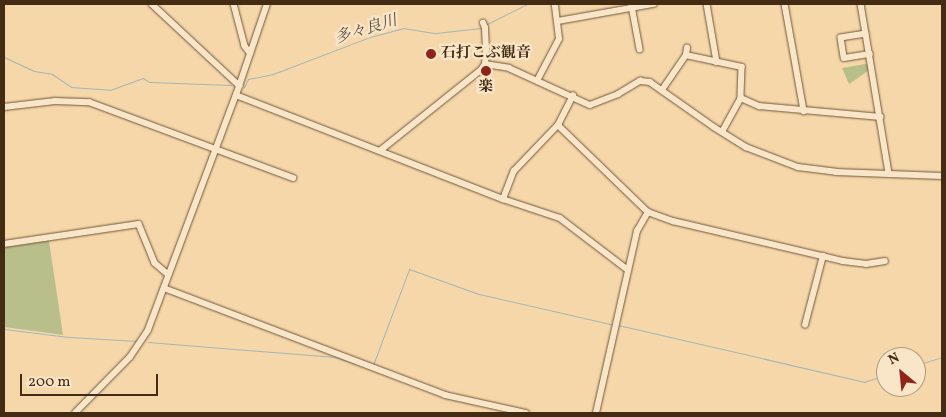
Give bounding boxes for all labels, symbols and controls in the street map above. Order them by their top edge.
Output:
water label: 多々良川 [333,11,399,49]
place label: 石打こぶ観音 [441,45,531,63]
marker: 石打こぶ観音 [425,48,437,60]
marker: 楽 [480,65,492,77]
place label: 楽 [479,79,493,97]
north arrow [876,347,926,397]
text: N [885,348,903,370]
scale bar [22,364,160,396]
text: 200 m [28,372,71,393]

